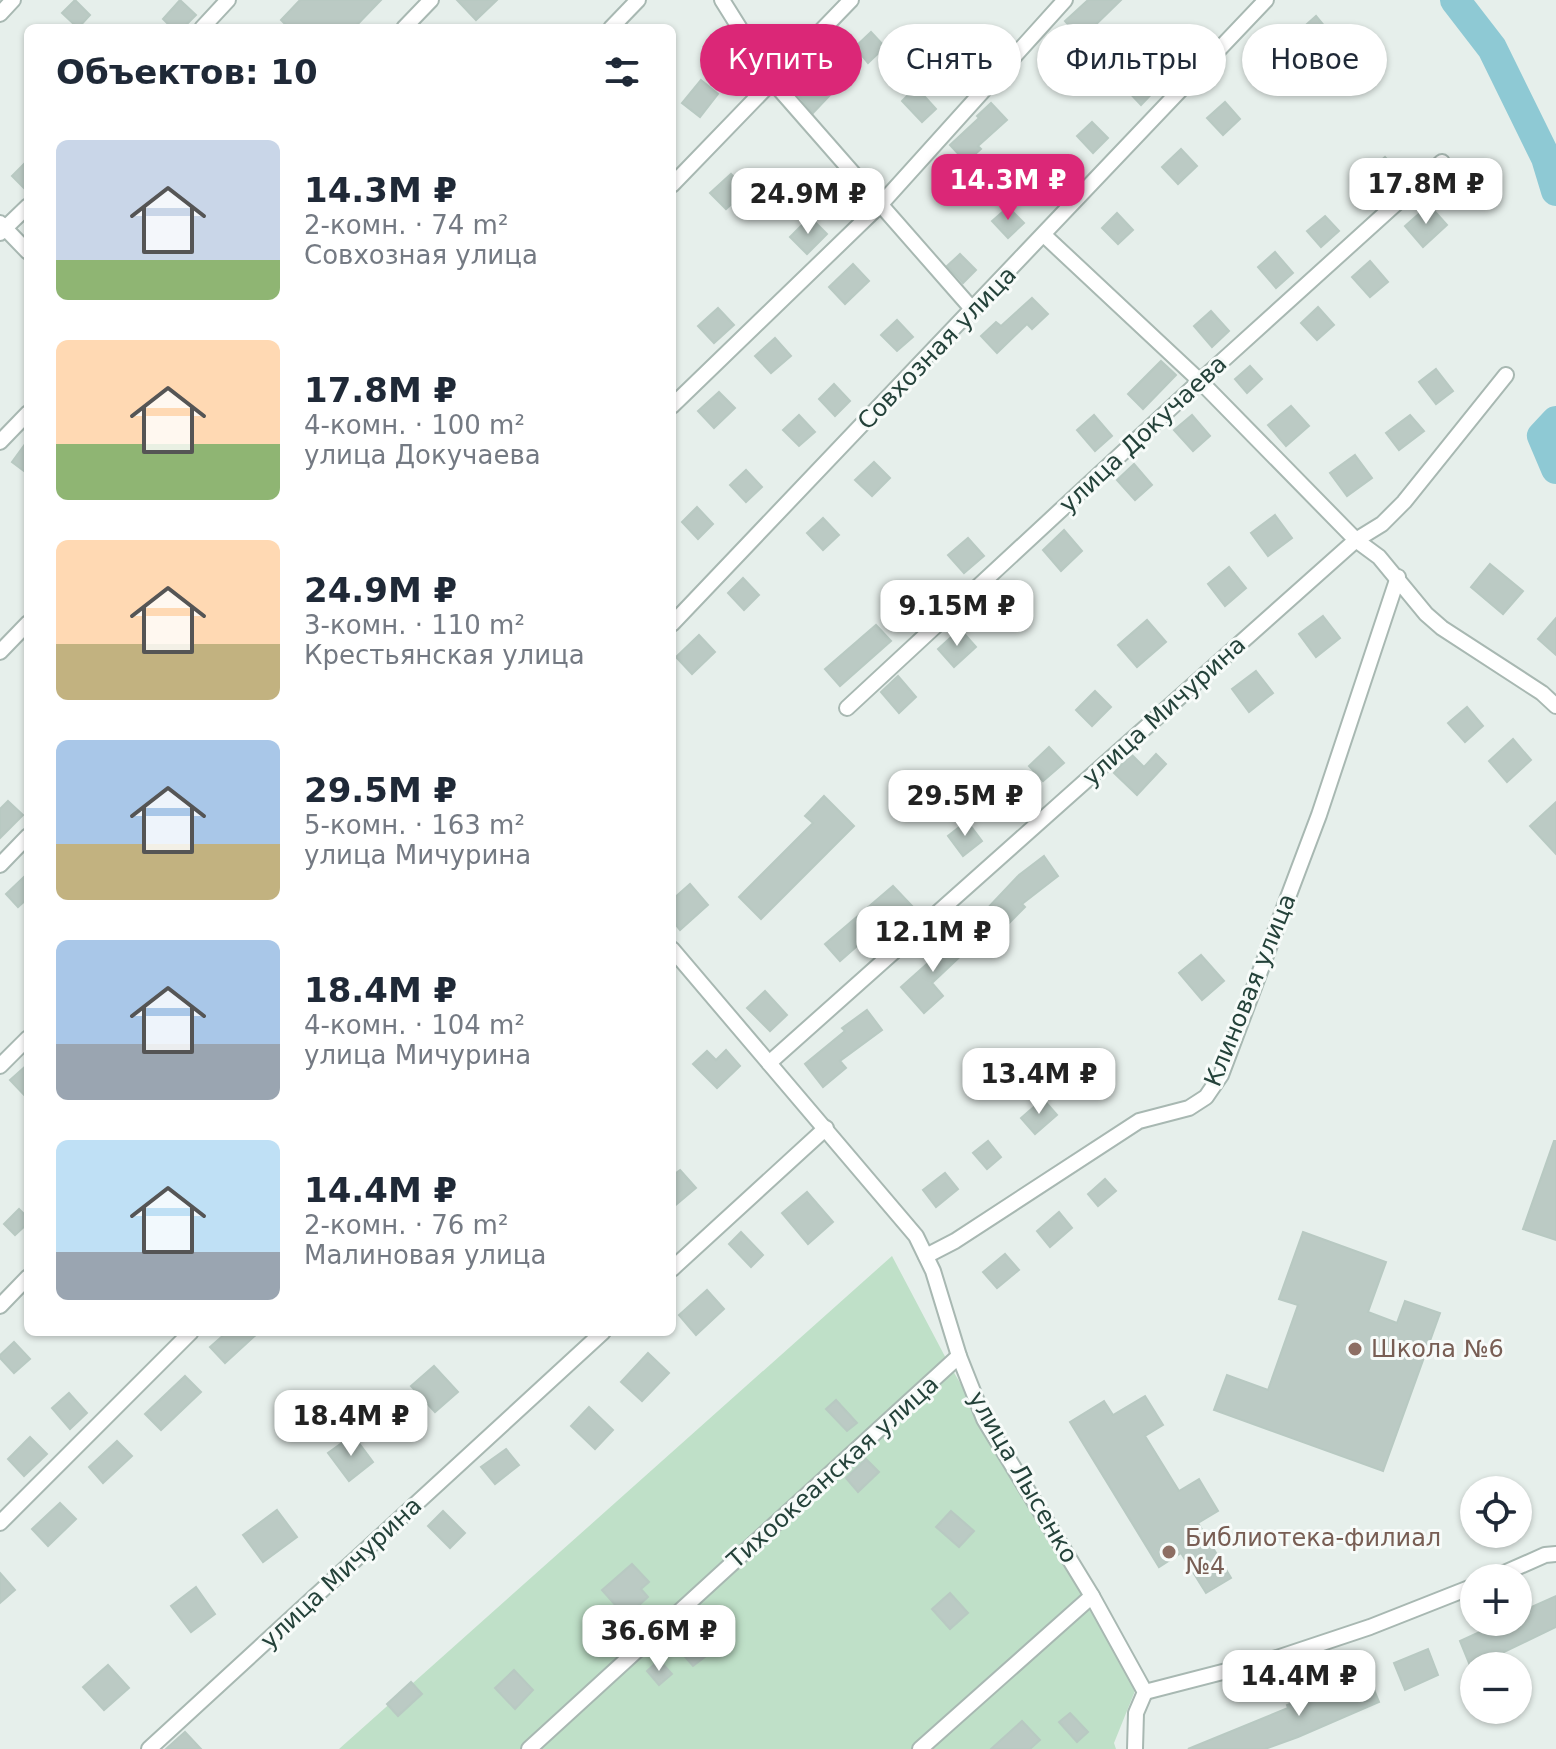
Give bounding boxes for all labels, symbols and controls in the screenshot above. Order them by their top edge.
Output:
chip: Купить [700,24,862,96]
chip: Снять [878,24,1021,96]
chip: Фильтры [1037,24,1226,96]
chip: Новое [1242,24,1387,96]
icon: filters [600,50,644,94]
text: Объектов: 10 [56,52,318,92]
pin: 14.3M ₽ [934,154,1082,222]
pin: 17.8M ₽ [1352,158,1500,226]
text: 14.3M ₽ [949,165,1067,195]
pin: 24.9M ₽ [734,168,882,236]
text: 17.8M ₽ [1367,169,1485,199]
text: 14.3M ₽ [304,170,457,210]
icon: home [120,172,216,268]
text: 24.9M ₽ [749,179,867,209]
text: 2-комн. · 74 m² [304,210,508,240]
text: Совхозная улица [304,240,538,270]
street label: Совхозная улица [852,261,1022,435]
street label: улица Докучаева [1054,349,1232,519]
text: 17.8M ₽ [304,370,457,410]
icon: home [120,372,216,468]
text: 4-комн. · 100 m² [304,410,525,440]
text: улица Докучаева [304,440,541,470]
text: 24.9M ₽ [304,570,457,610]
icon: home [120,572,216,668]
pin: 9.15M ₽ [883,580,1031,648]
text: 9.15M ₽ [898,591,1016,621]
text: 3-комн. · 110 m² [304,610,525,640]
street label: улица Мичурина [1077,630,1251,792]
text: Крестьянская улица [304,640,585,670]
text: 29.5M ₽ [304,770,457,810]
pin: 29.5M ₽ [891,770,1039,838]
icon: home [120,772,216,868]
text: 29.5M ₽ [906,781,1024,811]
text: 5-комн. · 163 m² [304,810,525,840]
text: улица Мичурина [304,840,531,870]
street label: Клиновая улица [1199,890,1301,1090]
pin: 12.1M ₽ [859,906,1007,974]
text: 12.1M ₽ [874,917,992,947]
text: 18.4M ₽ [304,970,457,1010]
icon: home [120,972,216,1068]
text: 4-комн. · 104 m² [304,1010,525,1040]
text: улица Мичурина [304,1040,531,1070]
pin: 13.4M ₽ [965,1048,1113,1116]
text: 13.4M ₽ [980,1059,1098,1089]
text: 14.4M ₽ [304,1170,457,1210]
icon: home [120,1172,216,1268]
text: 2-комн. · 76 m² [304,1210,508,1240]
text: Малиновая улица [304,1240,546,1270]
place label: Школа №6 [1371,1335,1504,1363]
marker: Школа №6 [1346,1340,1364,1358]
street label: Тихоокеанская улица [721,1370,944,1575]
street label: улица Лысенко [962,1386,1084,1568]
pin: 18.4M ₽ [277,1390,425,1458]
text: 18.4M ₽ [292,1401,410,1431]
map controls [1460,1476,1532,1724]
button: locate [1460,1476,1532,1548]
street label: улица Мичурина [255,1491,427,1655]
place label: Библиотека-филиал №4 [1185,1524,1441,1580]
marker: Библиотека-филиал №4 [1160,1543,1178,1561]
button: + [1460,1564,1532,1636]
pin: 36.6M ₽ [585,1605,733,1673]
text: 36.6M ₽ [600,1616,718,1646]
pin: 14.4M ₽ [1225,1650,1373,1718]
button: − [1460,1652,1532,1724]
text: 14.4M ₽ [1240,1661,1358,1691]

